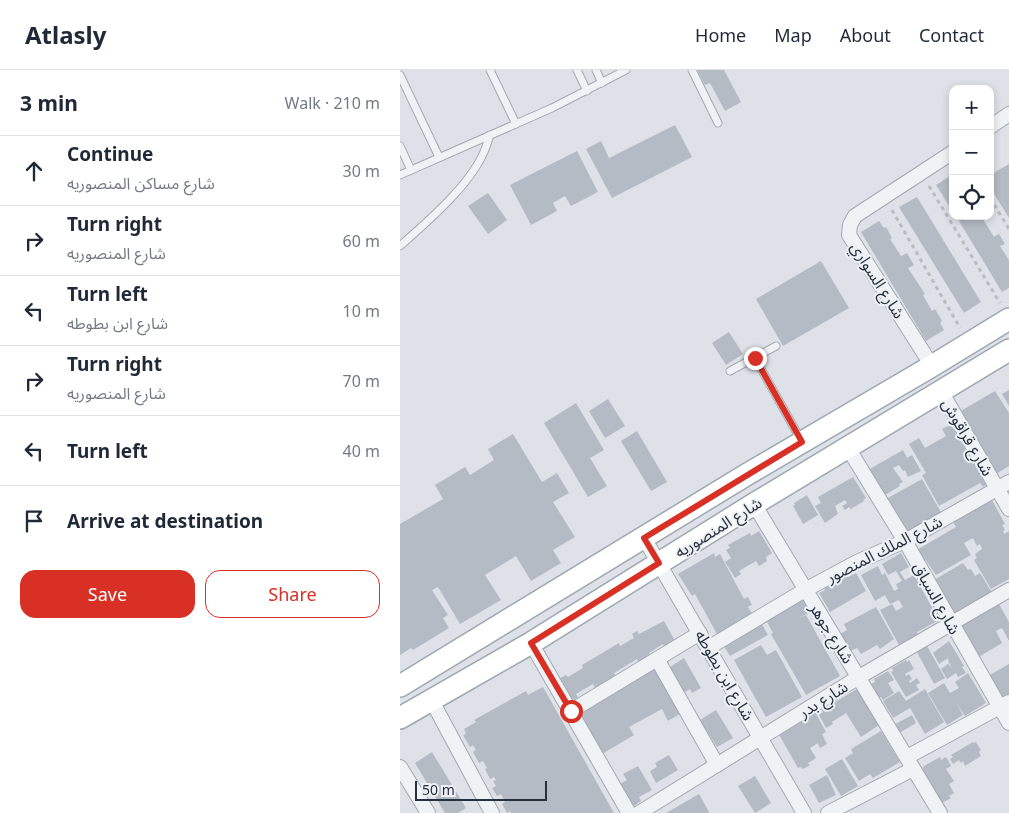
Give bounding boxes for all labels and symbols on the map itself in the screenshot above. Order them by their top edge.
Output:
street label: شارع السواري [844,238,910,323]
route end [744,347,767,370]
street label: شارع قراقوش [935,394,999,481]
street label: شارع المنصوريه [670,492,767,564]
street label: شارع الملك المنصور [821,510,947,590]
street label: شارع السباق [906,558,966,639]
street label: شارع جوهر [802,598,859,669]
street label: شارع ابن بطوطه [688,626,760,725]
street label: شارع بدر [793,675,853,725]
route start [560,700,583,723]
scale bar [415,778,548,801]

